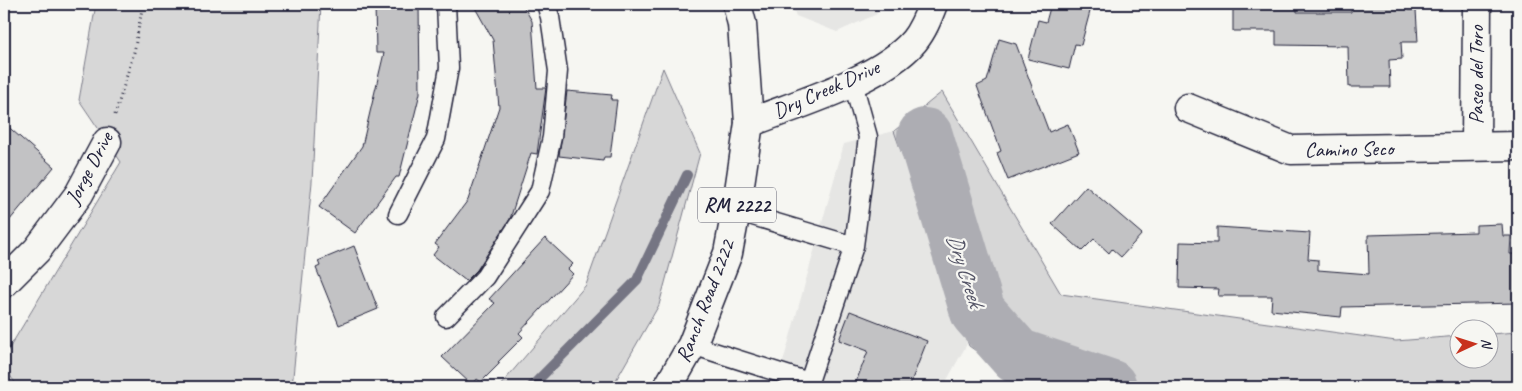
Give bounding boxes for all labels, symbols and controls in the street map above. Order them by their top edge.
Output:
street label: Paseo del Toro [1463,24,1489,124]
street label: Dry Creek Drive [769,53,885,124]
street label: Jorge Drive [59,126,120,209]
street label: Camino Seco [1304,135,1396,163]
road number: RM 2222 [698,188,776,222]
water label: Dry Creek [940,231,991,314]
street label: Ranch Road 2222 [670,235,741,366]
north arrow [1450,318,1500,368]
text: N [1478,338,1495,350]

